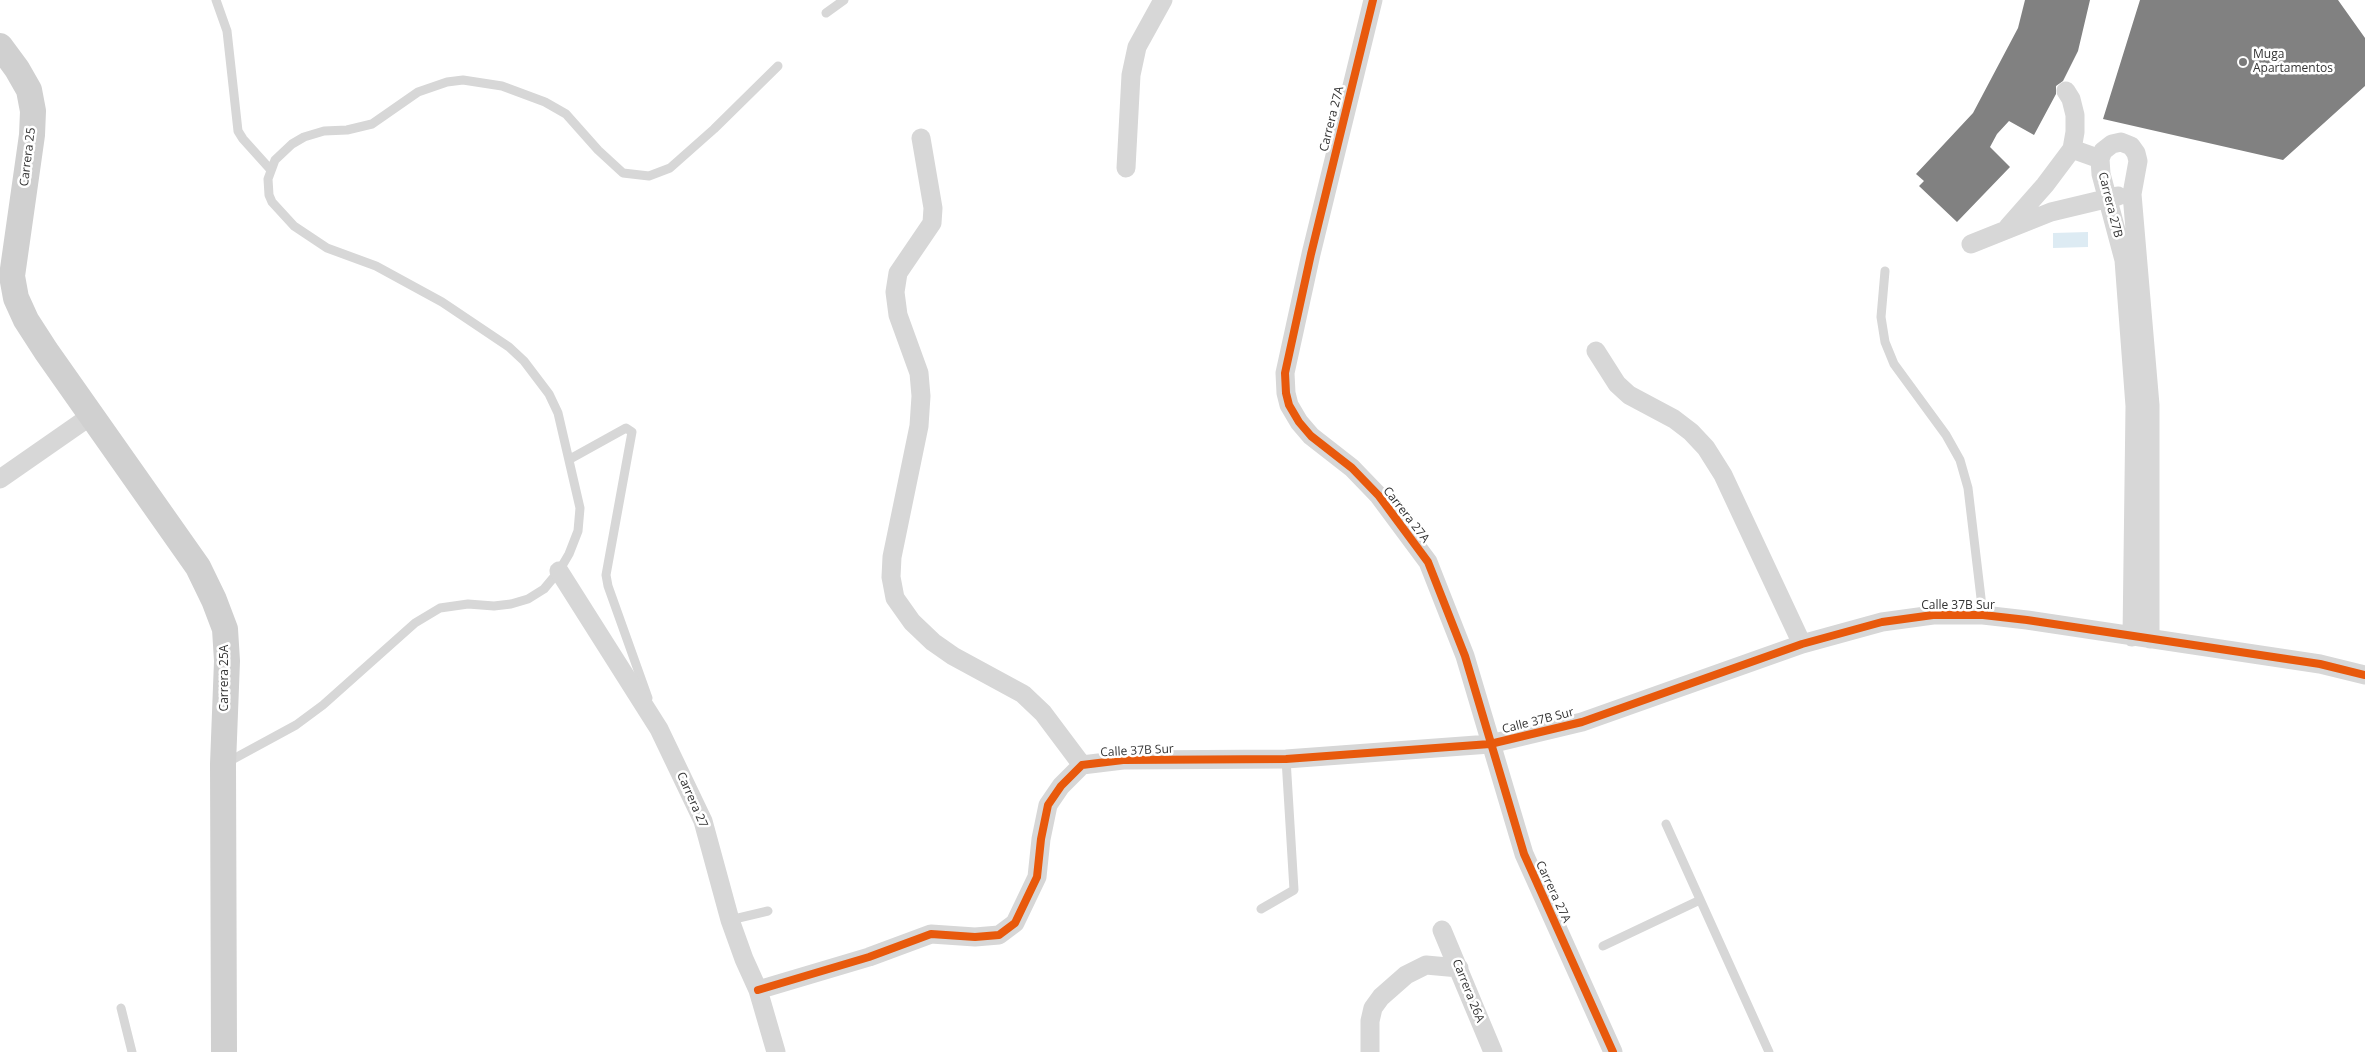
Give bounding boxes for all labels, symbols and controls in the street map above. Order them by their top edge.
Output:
place label: Muga Apartamentos [2253,48,2333,76]
marker: Muga Apartamentos [2237,56,2249,68]
street label: Carrera 27A [1317,85,1347,153]
street label: Carrera 25 [17,127,39,187]
street label: Carrera 27B [2095,171,2125,239]
street label: Carrera 27A [1380,484,1432,546]
street label: Calle 37B Sur [1921,599,1995,613]
street label: Carrera 25A [218,645,232,711]
street label: Calle 37B Sur [1501,705,1575,737]
street label: Calle 37B Sur [1100,742,1174,760]
street label: Carrera 27 [673,770,711,830]
street label: Carrera 27A [1532,859,1574,925]
street label: Carrera 26A [1449,957,1487,1025]

